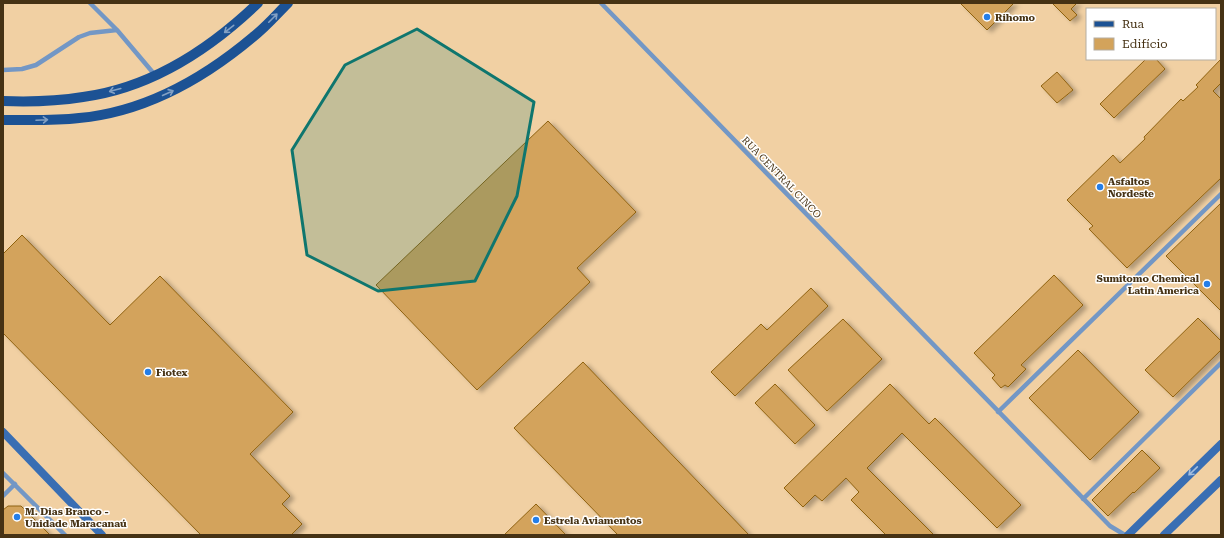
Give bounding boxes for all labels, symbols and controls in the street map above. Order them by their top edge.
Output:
legend [1086,8,1216,60]
marker: Rihomo [982,12,992,22]
place label: Rihomo [995,12,1036,23]
one-way arrow [268,13,278,23]
text: Rua [1122,17,1145,31]
one-way arrow [224,25,235,34]
text: Edifício [1122,37,1168,51]
one-way arrow [109,86,122,94]
one-way arrow [162,89,174,96]
one-way arrow [35,116,48,124]
street label: RUA CENTRAL CINCO [740,134,823,220]
place label: Asfaltos Nordeste [1108,176,1154,199]
marker: Asfaltos Nordeste [1095,182,1105,192]
place label: Sumitomo Chemical Latin America [1097,273,1200,296]
marker: Sumitomo Chemical Latin America [1202,279,1212,289]
marker: Fiotex [143,367,153,377]
place label: Fiotex [156,367,188,378]
one-way arrow [1188,466,1198,476]
place label: M. Dias Branco - Unidade Maracanaú [25,506,127,529]
marker: M. Dias Branco - Unidade Maracanaú [12,512,22,522]
marker: Estrela Aviamentos [531,515,541,525]
place label: Estrela Aviamentos [544,515,642,526]

